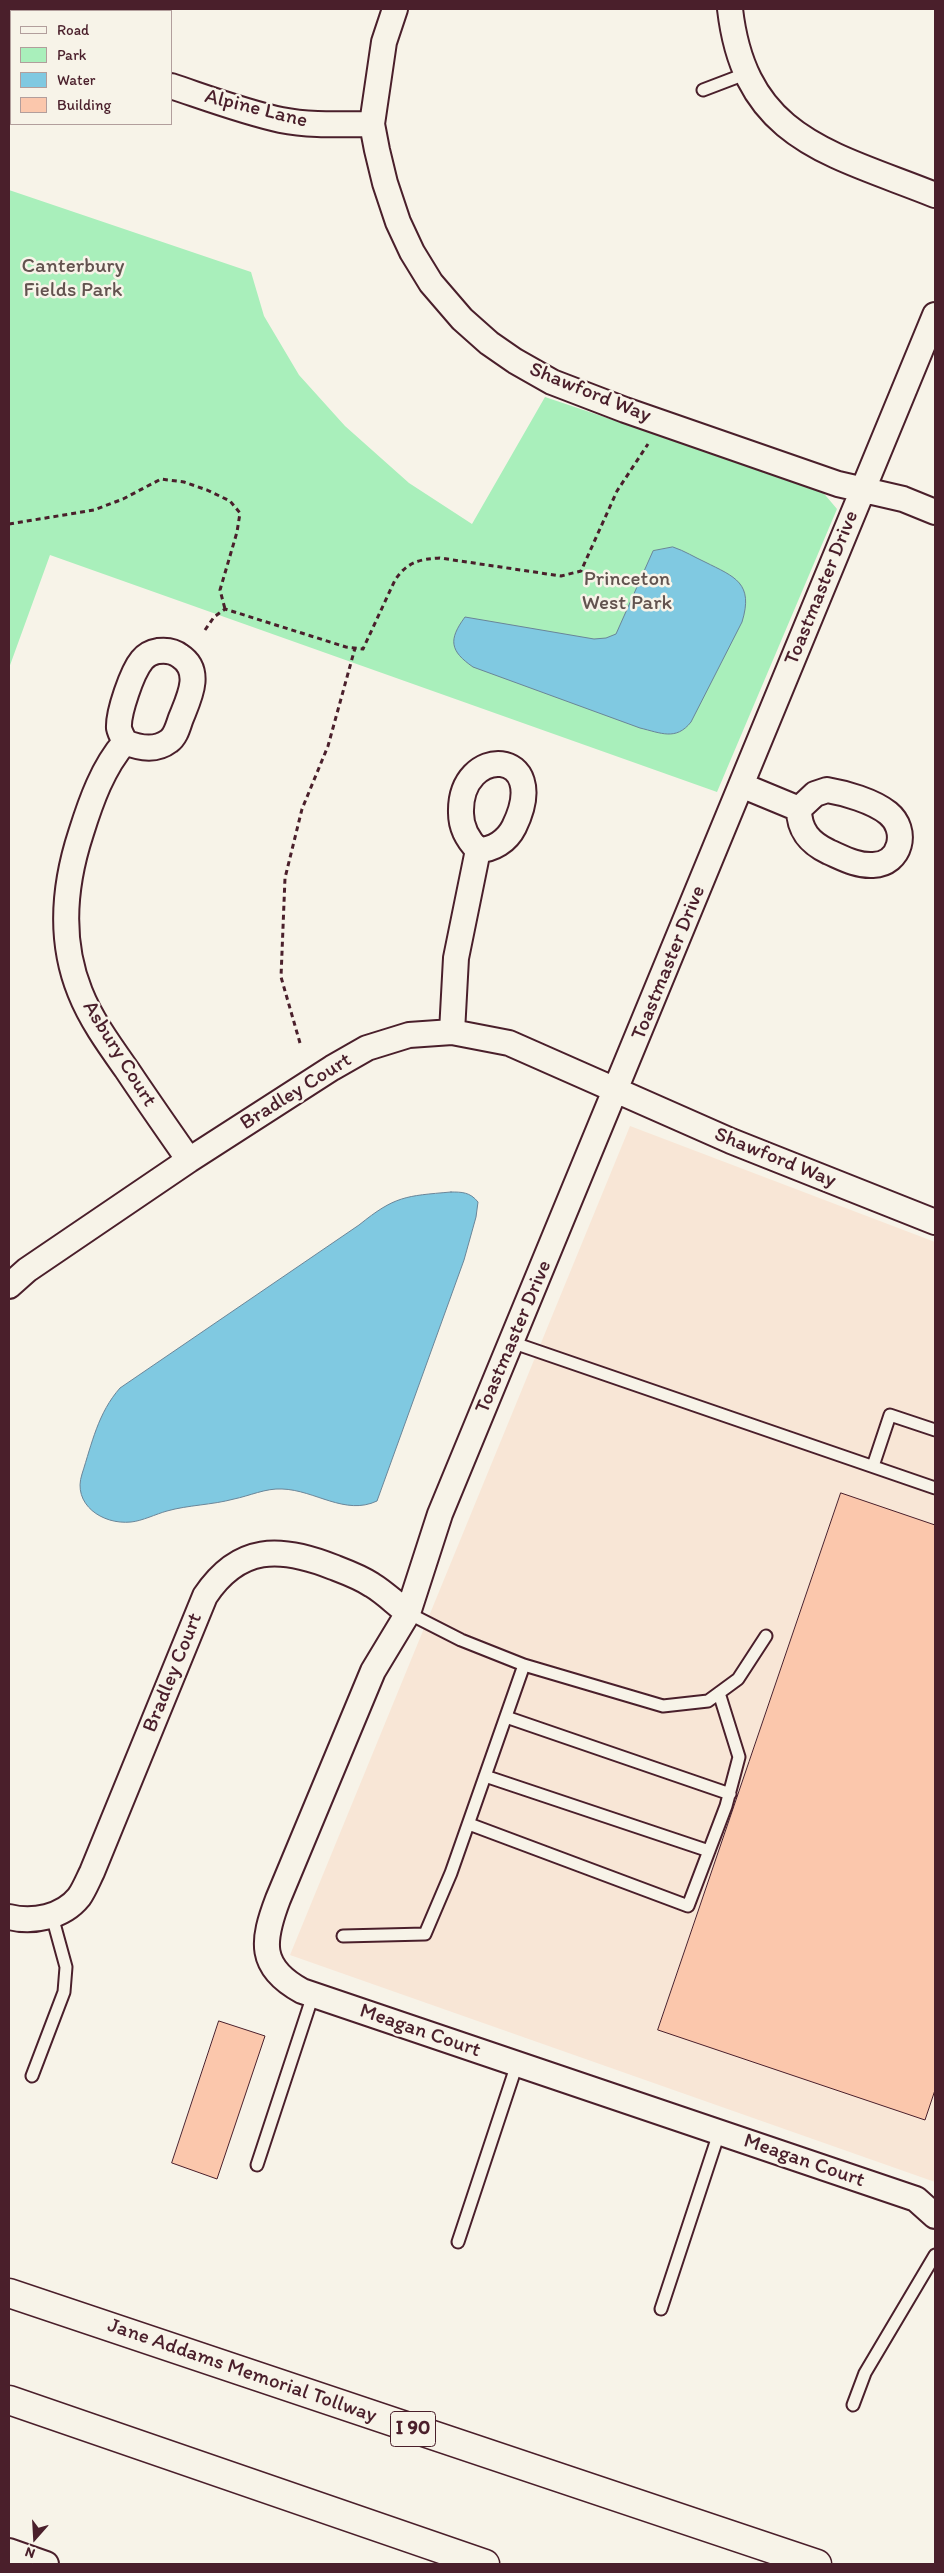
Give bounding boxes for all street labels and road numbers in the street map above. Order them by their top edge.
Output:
street label: Alpine Lane [202,84,310,134]
street label: Shawford Way [525,357,655,429]
street label: Toastmaster Drive [780,507,864,669]
street label: Toastmaster Drive [627,882,711,1044]
street label: Asbury Court [76,996,162,1112]
street label: Bradley Court [236,1048,356,1136]
street label: Shawford Way [710,1122,840,1194]
street label: Toastmaster Drive [470,1257,558,1417]
street label: Bradley Court [138,1610,208,1736]
street label: Meagan Court [356,1999,484,2063]
street label: Meagan Court [740,2129,868,2193]
street label: Jane Addams Memorial Tollway [104,2313,380,2429]
road number: I 90 [390,2412,436,2446]

